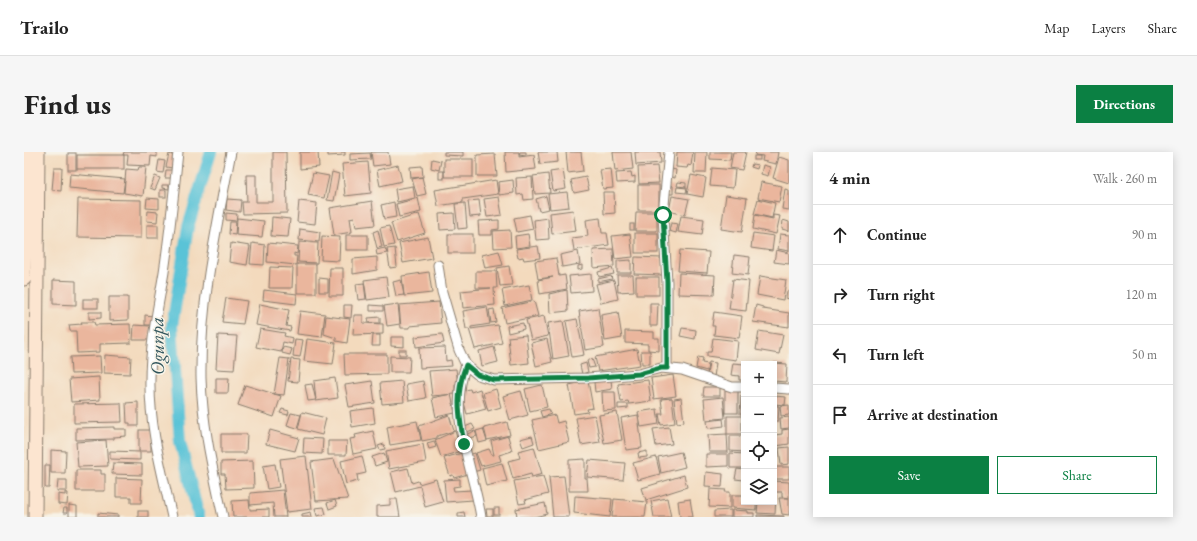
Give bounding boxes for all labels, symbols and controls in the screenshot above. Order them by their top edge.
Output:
text: Trailo [20,15,69,40]
text: Map [1044,19,1069,37]
text: Layers [1091,19,1126,37]
text: Share [1148,19,1177,37]
button: Directions [1076,85,1173,123]
text: Find us [24,86,111,122]
text: 4 min [829,167,870,189]
text: Walk · 260 m [1093,170,1157,187]
route start [654,206,672,224]
icon: ahead [829,224,851,246]
text: Continue [867,225,927,244]
text: 90 m [1132,226,1157,243]
icon: right [829,284,851,306]
text: Turn right [867,285,935,304]
text: 120 m [1126,286,1157,303]
water label: Ogunpa [144,317,170,375]
icon: left [829,344,851,366]
text: Turn left [867,345,924,364]
text: 50 m [1132,346,1157,363]
map controls [741,361,777,505]
button: + [741,361,777,397]
button: − [741,397,777,433]
icon: arrive [829,404,851,426]
text: Arrive at destination [867,405,998,424]
button: locate [741,433,777,469]
route end [455,435,473,453]
button: Save [829,456,989,494]
button: Share [997,456,1157,494]
button: layers [741,469,777,505]

